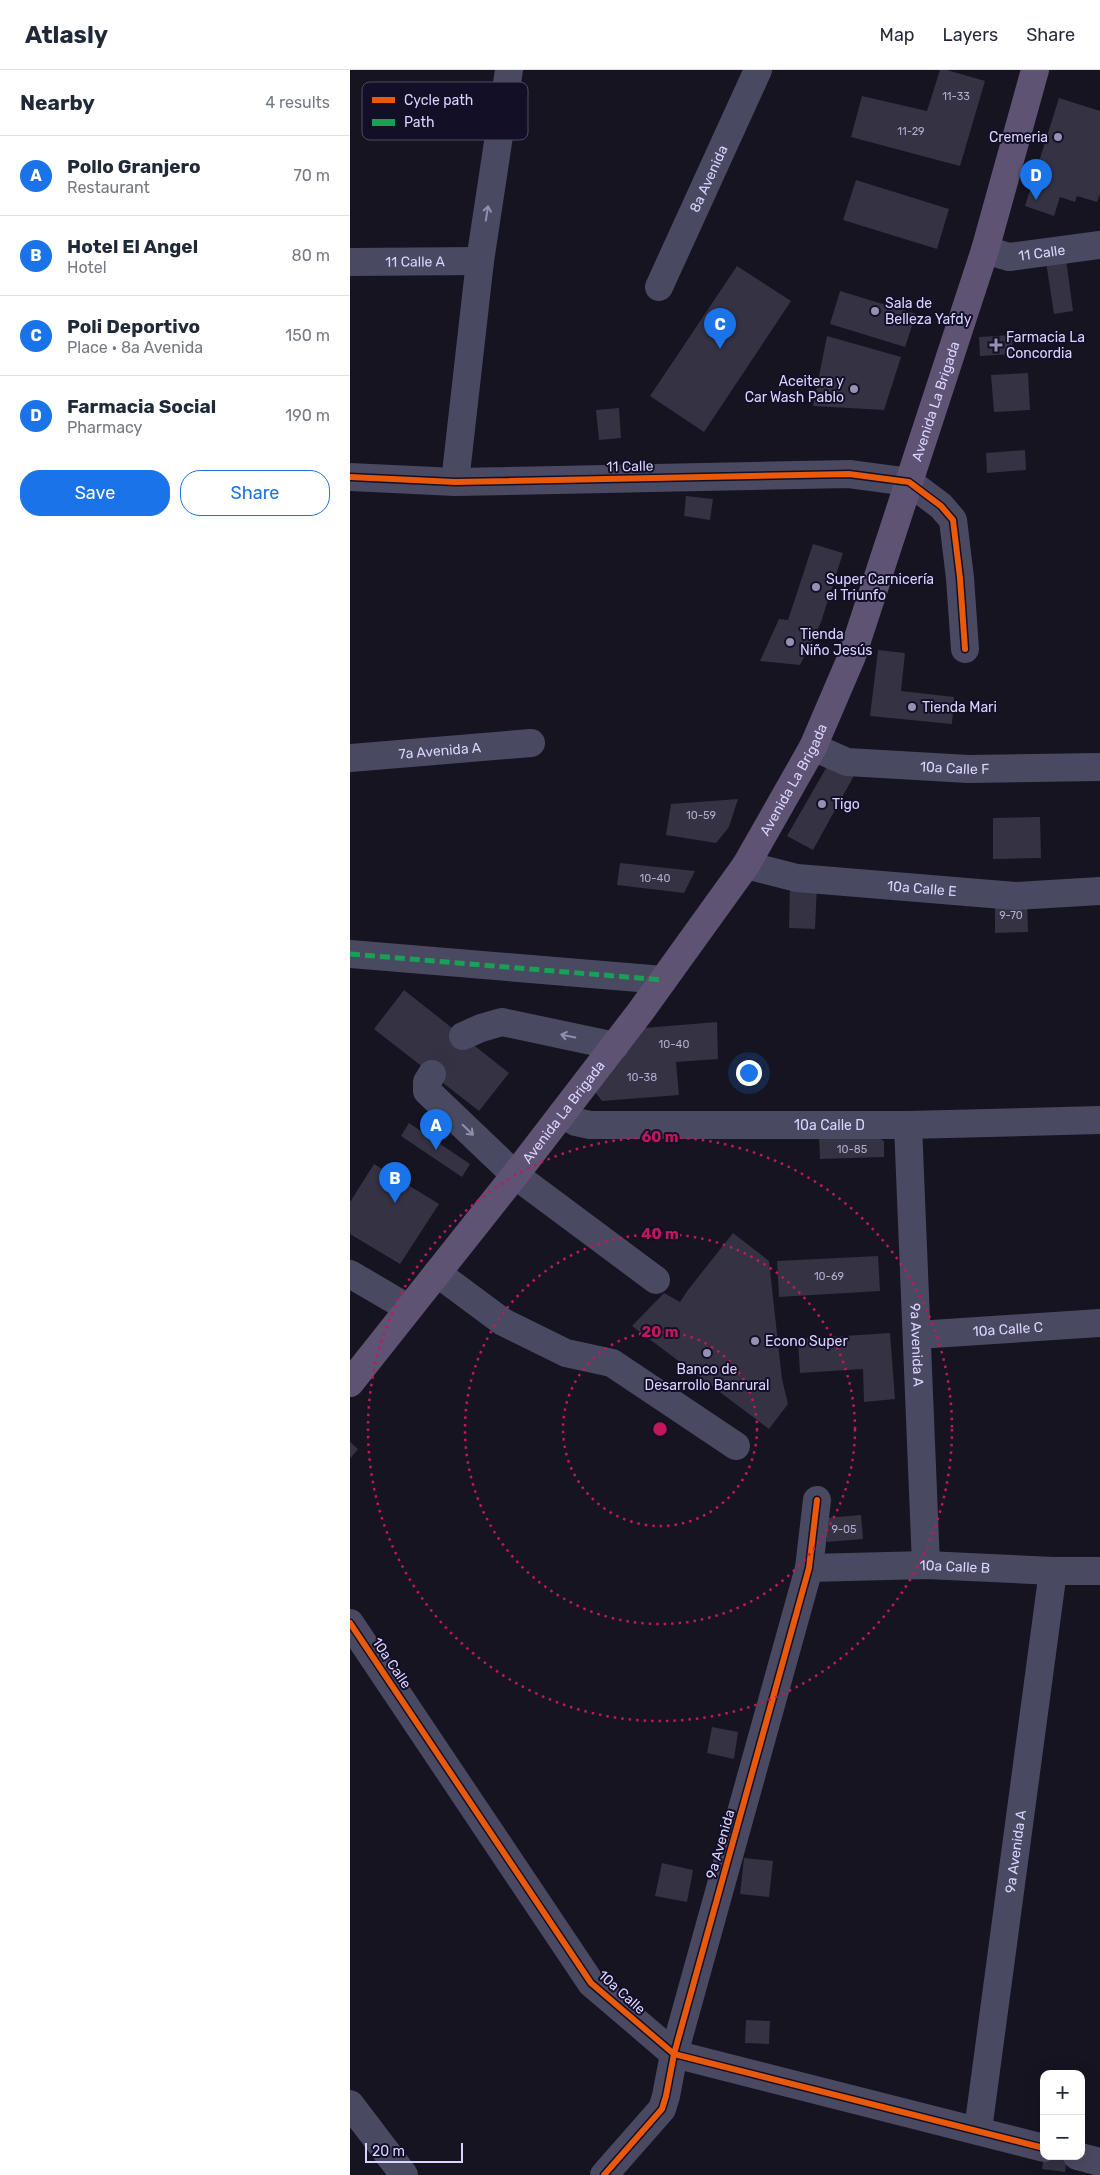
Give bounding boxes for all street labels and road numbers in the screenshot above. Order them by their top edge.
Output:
street label: 8a Avenida [686,143,732,215]
street label: 11 Calle [1017,242,1066,265]
street label: 11 Calle A [385,253,445,271]
street label: Avenida La Brigada [908,339,963,463]
street label: 11 Calle [606,458,654,475]
street label: Avenida La Brigada [756,721,831,839]
street label: 7a Avenida A [398,739,482,763]
street label: 10a Calle F [919,758,989,778]
street label: 10a Calle E [886,877,957,900]
street label: Avenida La Brigada [519,1058,609,1167]
street label: 10a Calle D [794,1117,865,1134]
street label: 9a Avenida A [906,1303,927,1388]
street label: 10a Calle C [972,1319,1044,1340]
street label: 10a Calle B [919,1557,991,1577]
street label: 10a Calle [368,1635,415,1692]
street label: 9a Avenida [702,1808,738,1881]
street label: 9a Avenida A [1002,1808,1030,1894]
street label: 10a Calle [595,1967,649,2018]

